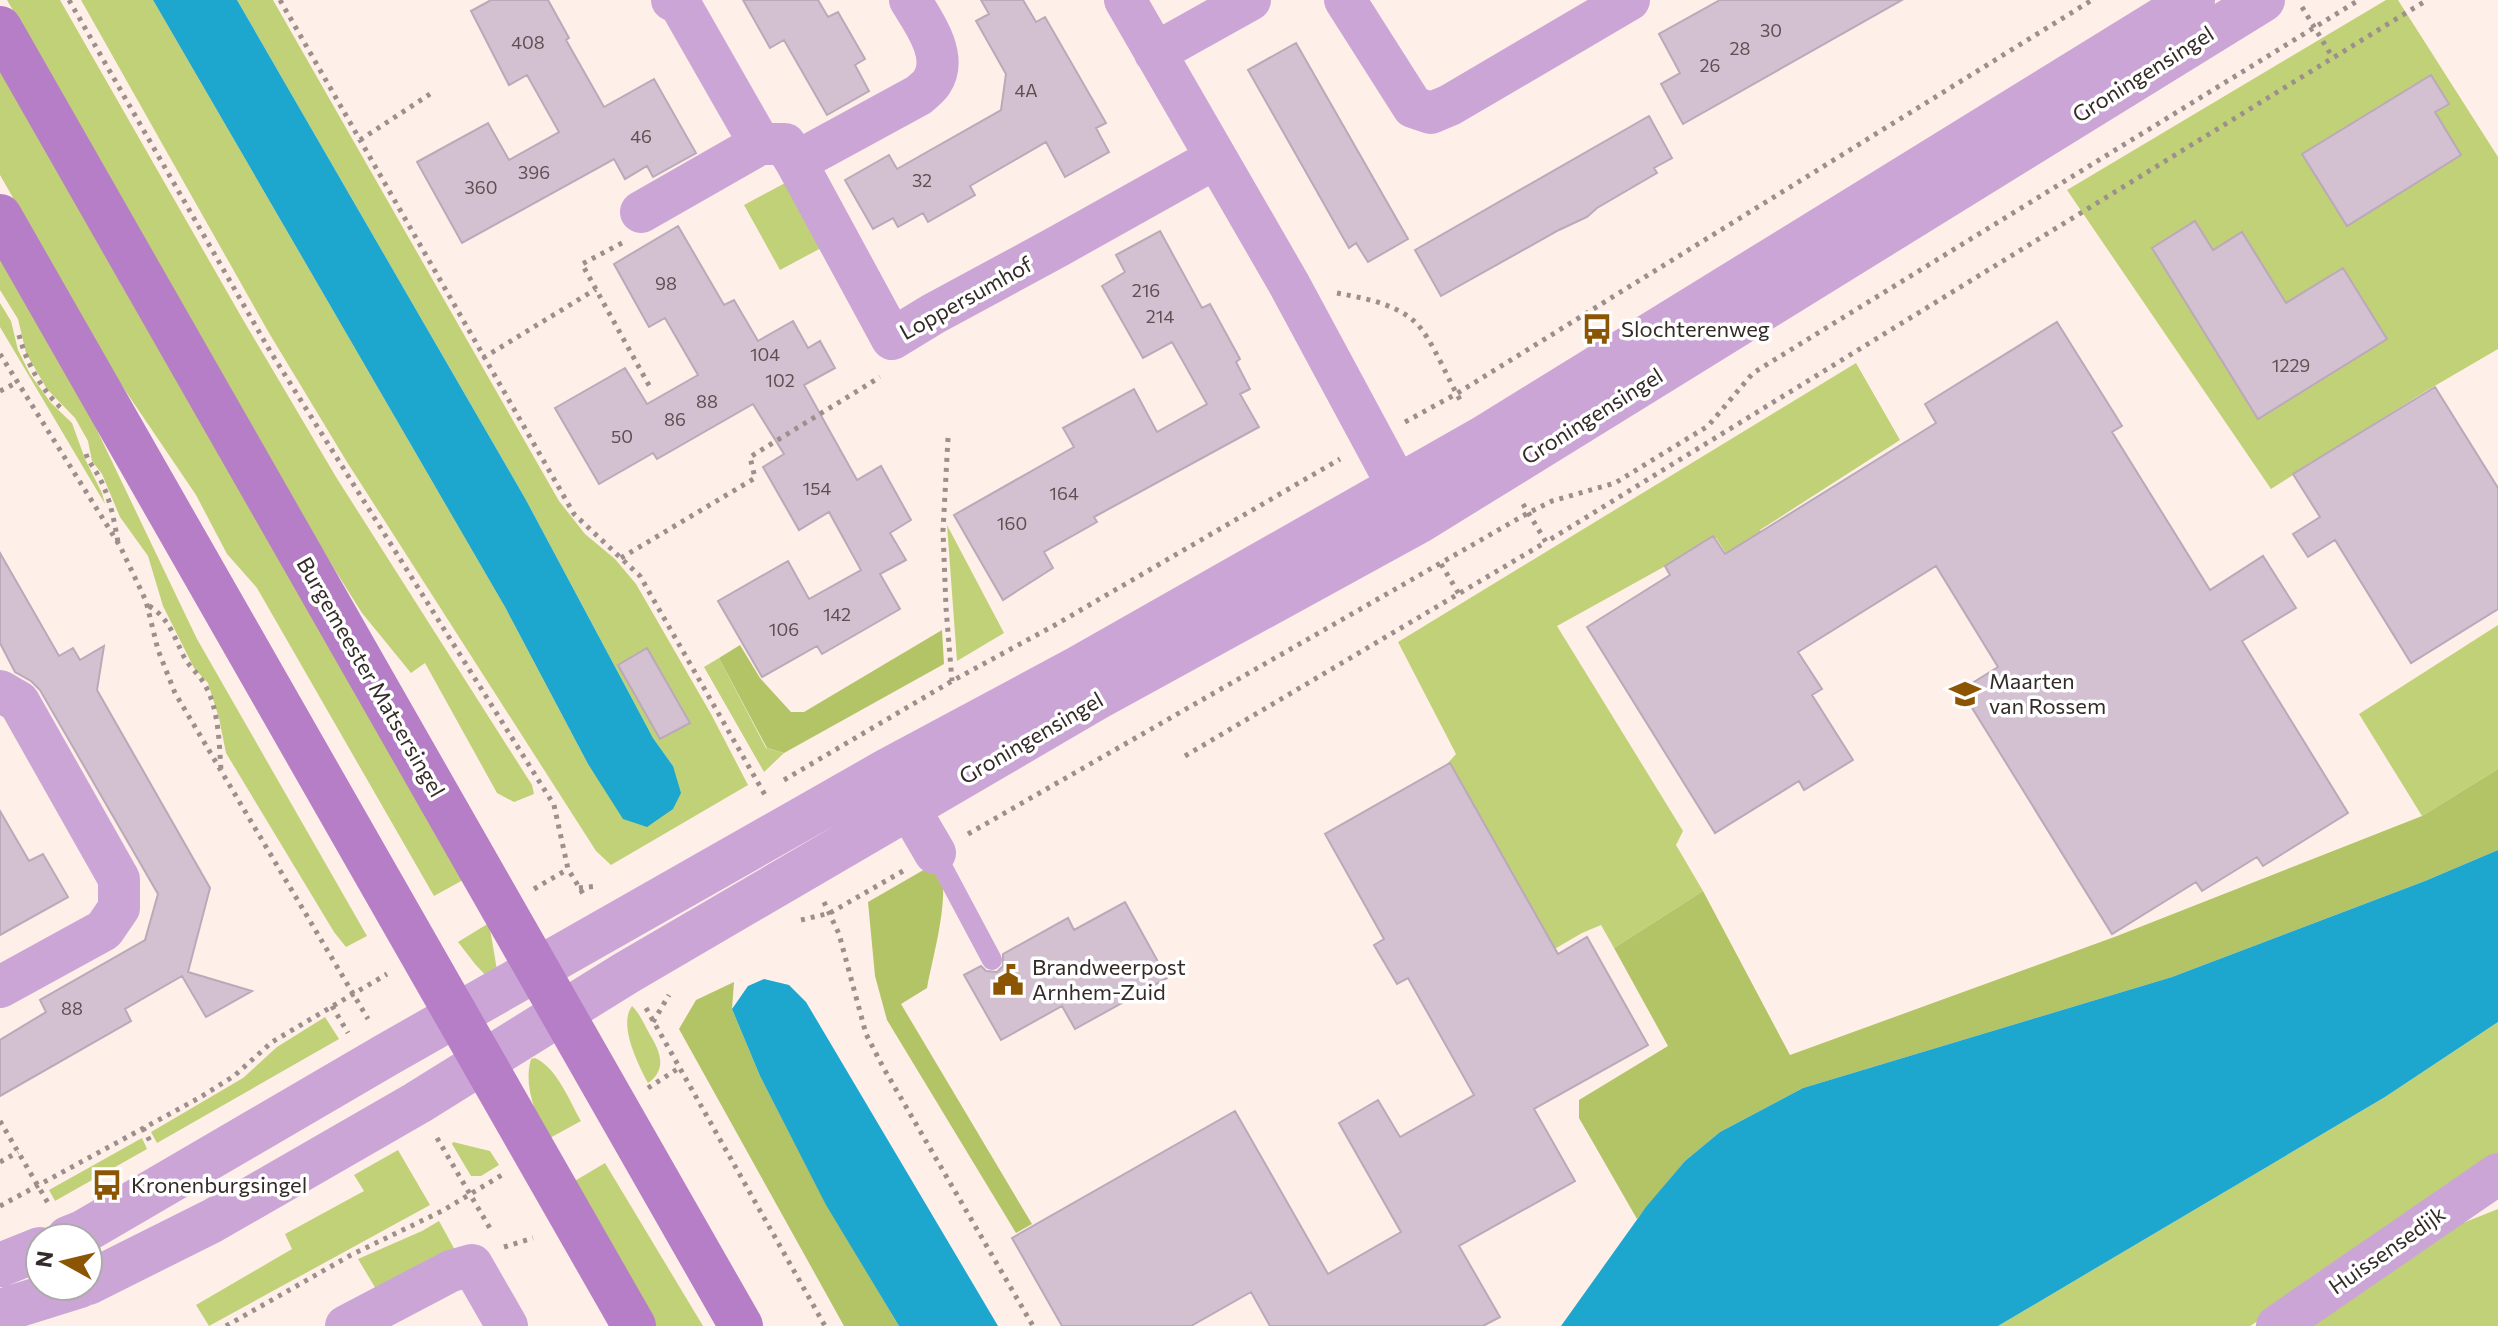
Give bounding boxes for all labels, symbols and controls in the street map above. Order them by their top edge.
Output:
house number: 30 [1760,19,1782,41]
street label: Groningensingel [2067,19,2218,128]
house number: 408 [511,31,545,53]
house number: 28 [1730,37,1751,59]
house number: 26 [1700,54,1720,76]
house number: 4A [1014,79,1038,101]
house number: 46 [630,125,652,147]
house number: 396 [518,161,550,183]
house number: 32 [912,169,932,191]
house number: 360 [465,176,497,198]
street label: Loppersumhof [895,250,1037,345]
house number: 98 [655,272,677,294]
house number: 216 [1132,279,1160,301]
house number: 214 [1146,305,1174,327]
bus stop icon: Slochterenweg [1580,312,1614,346]
place label: Slochterenweg [1621,315,1770,342]
house number: 104 [750,343,780,365]
house number: 1229 [2272,354,2310,376]
street label: Groningensingel [1516,361,1667,470]
house number: 102 [765,369,795,391]
house number: 88 [696,390,718,412]
house number: 86 [664,408,686,430]
house number: 50 [611,425,633,447]
house number: 154 [803,477,832,499]
house number: 164 [1049,482,1079,504]
house number: 160 [997,512,1027,534]
street label: Burgemeester Matsersingel [291,552,451,802]
house number: 142 [823,603,851,625]
house number: 106 [769,618,799,640]
place label: Maarten van Rossem [1989,667,2106,719]
school or university icon: Maarten van Rossem [1948,677,1982,711]
street label: Groningensingel [954,685,1107,790]
place label: Brandweerpost Arnhem-Zuid [1032,953,1186,1005]
public building icon: Brandweerpost Arnhem-Zuid [991,963,1025,997]
house number: 88 [61,997,83,1019]
bus stop icon: Kronenburgsingel [90,1168,124,1202]
place label: Kronenburgsingel [131,1171,307,1198]
street label: Huissensedijk [2323,1199,2450,1300]
north arrow [24,1222,104,1302]
text: N [29,1249,58,1269]

